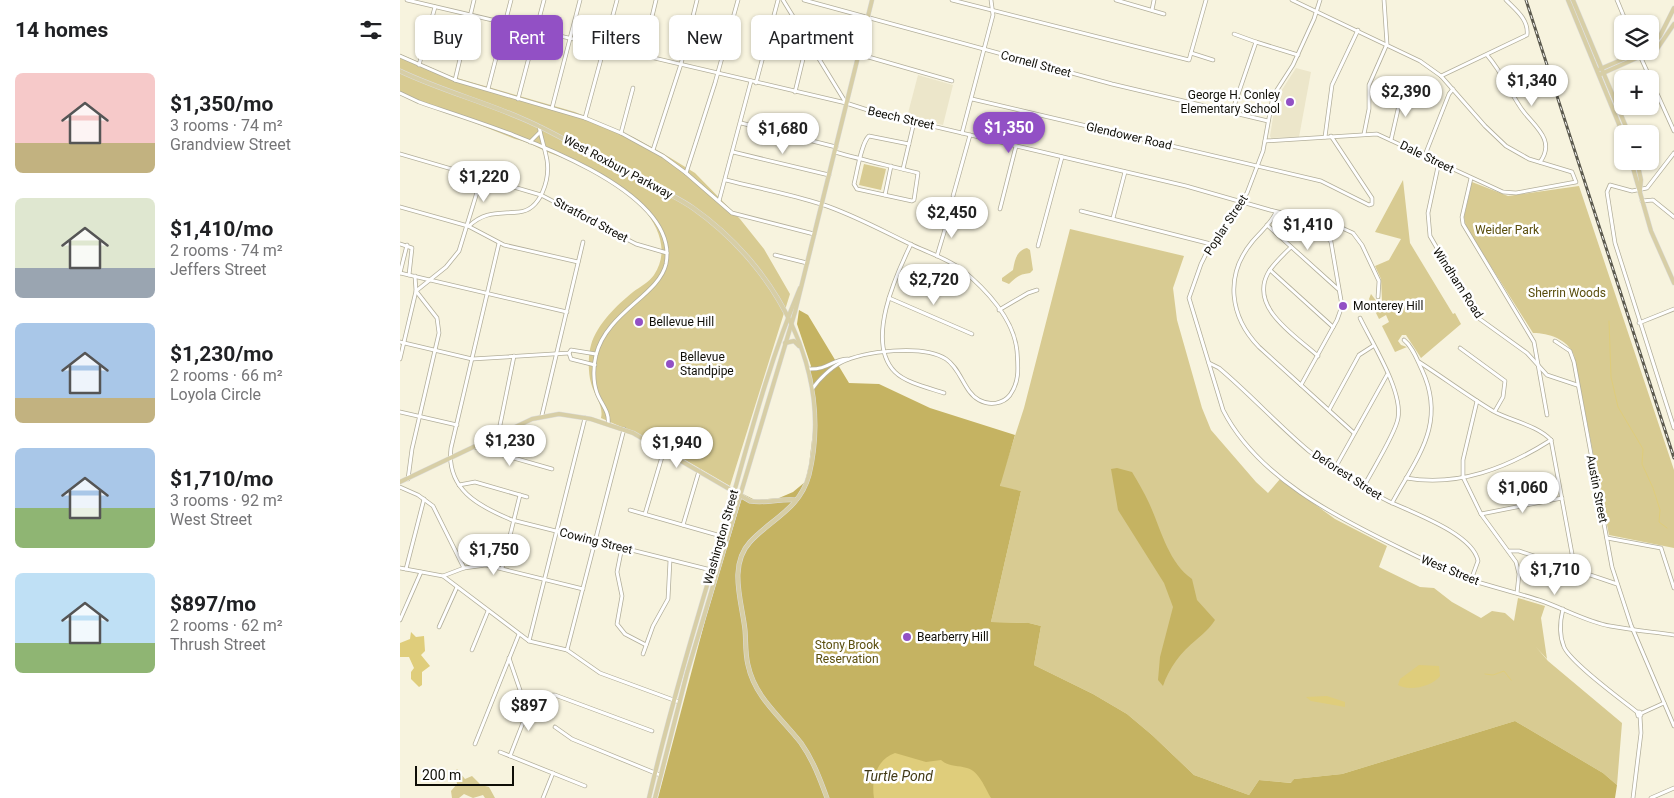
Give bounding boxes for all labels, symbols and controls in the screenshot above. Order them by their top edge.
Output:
chip: Buy [415,15,481,60]
chip: Rent [491,15,563,60]
chip: Filters [573,15,659,60]
chip: New [669,15,741,60]
chip: Apartment [751,15,872,60]
map controls [1614,15,1659,170]
button: layers [1614,15,1659,60]
icon: filters [357,16,385,44]
text: 14 homes [15,18,108,42]
street label: Cornell Street [999,48,1073,80]
pin: $1,340 [1491,64,1573,107]
button: + [1614,70,1659,115]
text: $1,340 [1507,71,1557,90]
pin: $2,390 [1365,76,1447,118]
text: $2,390 [1381,82,1431,101]
place label: George H. Conley Elementary School [1180,88,1280,116]
text: $1,350/mo [170,92,273,116]
icon: home [55,93,115,153]
marker: George H. Conley Elementary School [1284,96,1296,108]
street label: Beech Street [866,104,936,132]
pin: $1,680 [742,112,824,155]
pin: $1,350 [968,112,1050,154]
text: 3 rooms · 74 m² [170,116,283,135]
text: $1,350 [984,118,1034,137]
text: $1,680 [758,119,808,138]
street label: Glendower Road [1085,119,1173,153]
button: − [1614,125,1659,170]
street label: West Roxbury Parkway [561,132,675,202]
text: Grandview Street [170,135,291,154]
street label: Dale Street [1398,138,1456,176]
pin: $1,220 [443,160,525,203]
text: $1,220 [459,167,509,186]
street label: Poplar Street [1201,192,1251,258]
street label: Stratford Street [552,195,630,245]
pin: $2,450 [911,196,993,239]
text: $2,450 [927,203,977,222]
pin: $1,410 [1267,208,1349,251]
text: $1,410 [1283,215,1333,234]
text: $1,410/mo [170,217,273,241]
icon: home [55,218,115,278]
park label: Weider Park [1475,223,1540,237]
text: 2 rooms · 74 m² [170,241,283,260]
street label: Windham Road [1430,245,1486,321]
text: Jeffers Street [170,260,267,279]
pin: $2,720 [893,264,975,306]
text: $2,720 [909,270,959,289]
park label: Sherrin Woods [1528,286,1606,300]
place label: Monterey Hill [1353,299,1423,313]
marker: Monterey Hill [1337,300,1349,312]
place label: Bellevue Hill [649,315,714,329]
marker: Bellevue Hill [633,316,645,328]
text: $1,230/mo [170,342,273,366]
icon: home [55,343,115,403]
place label: Bellevue Standpipe [680,350,734,378]
marker: Bellevue Standpipe [664,358,676,370]
text: 2 rooms · 66 m² [170,366,283,385]
text: Loyola Circle [170,385,261,404]
pin: $1,230 [469,424,551,467]
pin: $1,940 [636,426,718,469]
text: $1,230 [485,431,535,450]
text: $1,940 [652,433,702,452]
street label: Deforest Street [1310,447,1385,503]
street label: Austin Street [1584,454,1610,524]
text: $1,710/mo [170,467,273,491]
icon: home [55,468,115,528]
pin: $1,060 [1482,472,1564,514]
text: $1,060 [1498,478,1548,497]
street label: Washington Street [701,488,741,586]
text: 3 rooms · 92 m² [170,491,283,510]
text: West Street [170,510,252,529]
street label: Cowing Street [558,525,634,557]
pin: $1,750 [453,534,535,576]
text: $1,750 [469,540,519,559]
street label: West Street [1419,552,1481,588]
pin: $1,710 [1514,554,1596,596]
text: $1,710 [1530,560,1580,579]
text: $897/mo [170,592,256,616]
icon: home [55,593,115,653]
text: 2 rooms · 62 m² [170,616,283,635]
place label: Bearberry Hill [917,630,989,644]
marker: Bearberry Hill [901,631,913,643]
text: Thrush Street [170,635,266,654]
park label: Stony Brook Reservation [815,638,880,666]
pin: $897 [499,690,559,732]
text: $897 [511,696,547,715]
scale bar [415,763,514,786]
text: 200 m [422,767,461,783]
water label: Turtle Pond [863,768,933,784]

